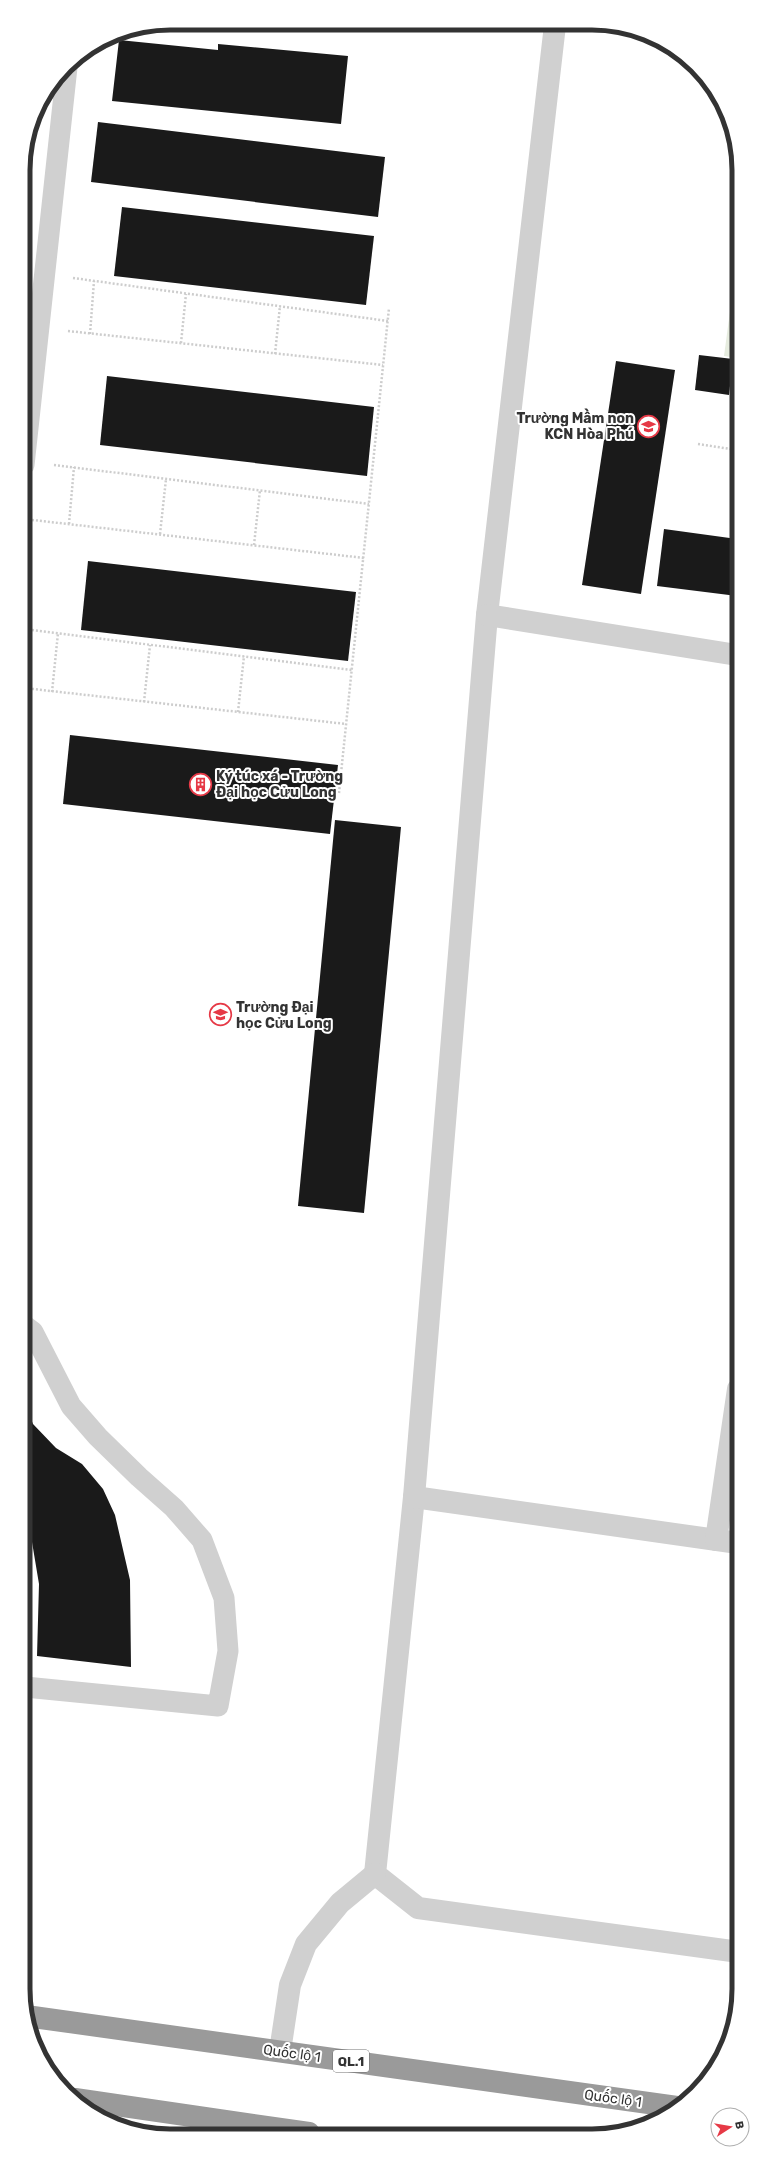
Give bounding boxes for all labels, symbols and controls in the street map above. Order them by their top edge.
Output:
place label: Trường Mầm non KCN Hòa Phú [516,408,634,443]
school or university icon: Trường Mầm non KCN Hòa Phú [636,413,662,439]
place label: Ký túc xá - Trường Đại học Cửu Long [216,768,343,801]
building icon: Ký túc xá - Trường Đại học Cửu Long [187,771,213,797]
place label: Trường Đại học Cửu Long [236,999,332,1032]
school or university icon: Trường Đại học Cửu Long [208,1002,234,1028]
street label: Quốc lộ 1 [262,2040,322,2066]
road number: QL.1 [333,2050,369,2072]
street label: Quốc lộ 1 [583,2085,643,2111]
north arrow [710,2107,750,2147]
text: B [732,2120,747,2130]

